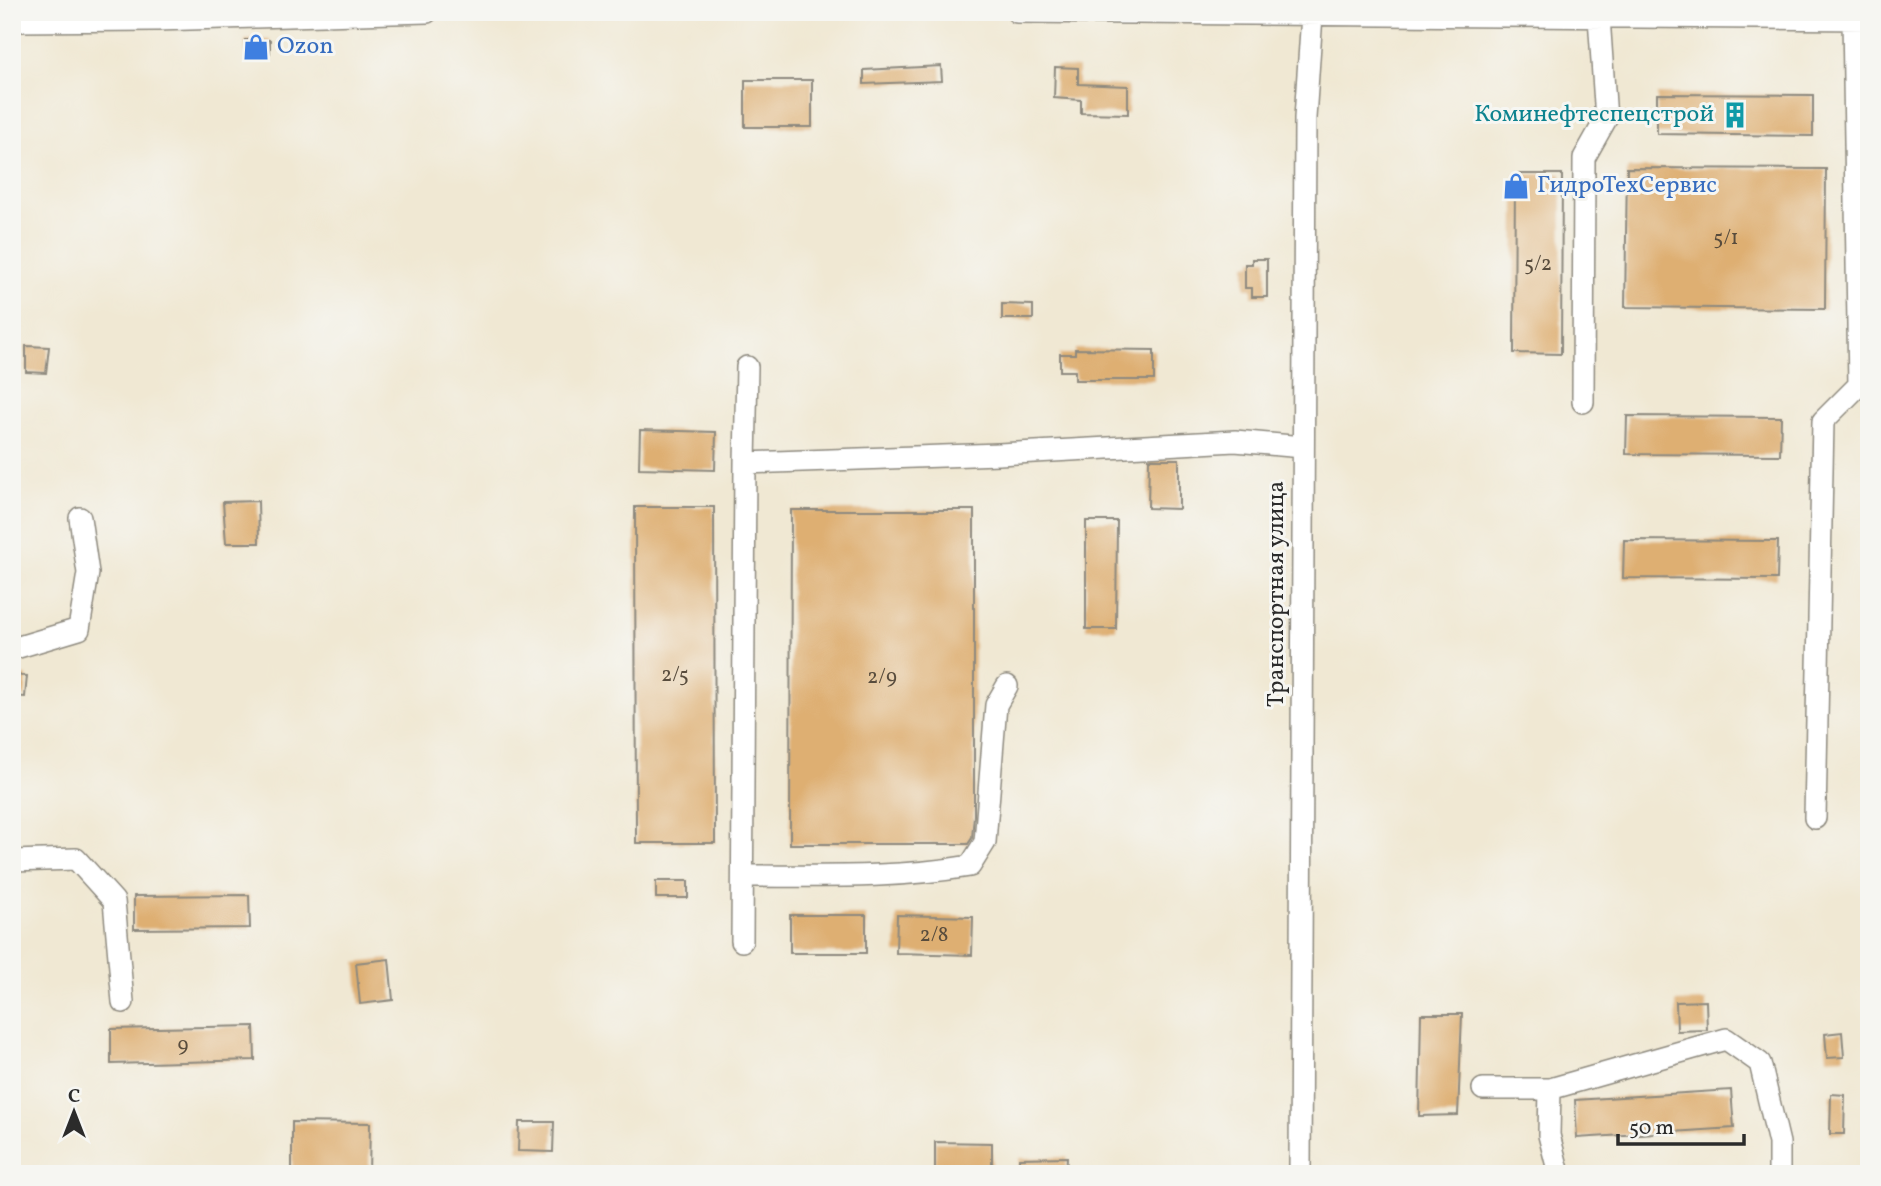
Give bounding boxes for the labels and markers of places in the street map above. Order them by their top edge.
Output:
place label: Ozon [277,30,334,64]
shop icon: Ozon [241,32,271,62]
place label: Коминефтеспецстрой [1474,98,1714,132]
building icon: Коминефтеспецстрой [1720,100,1750,130]
place label: ГидроТехСервис [1537,169,1717,203]
shop icon: ГидроТехСервис [1501,171,1531,201]

